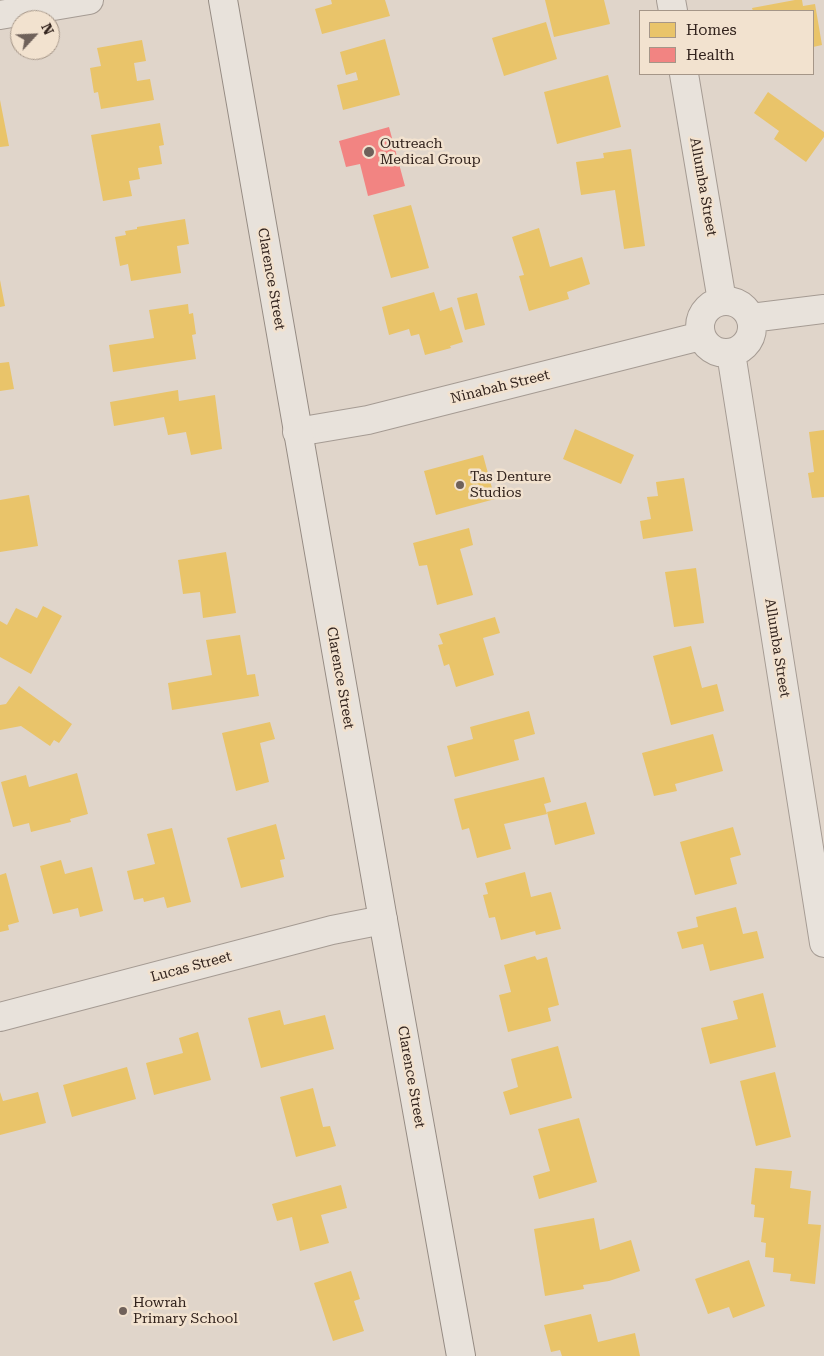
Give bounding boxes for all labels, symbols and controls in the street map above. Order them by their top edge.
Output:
north arrow [10,10,60,60]
legend [639,10,814,75]
text: N [38,21,57,37]
text: Homes [686,21,737,39]
text: Health [686,46,735,64]
place label: Outreach Medical Group [380,136,481,168]
street label: Allumba Street [686,136,720,238]
marker: Outreach Medical Group [362,145,376,159]
street label: Clarence Street [254,227,288,331]
street label: Ninabah Street [449,367,551,407]
place label: Tas Denture Studios [470,469,551,502]
marker: Tas Denture Studios [454,479,466,491]
street label: Allumba Street [761,597,793,699]
street label: Clarence Street [323,626,357,730]
street label: Lucas Street [149,948,233,986]
street label: Clarence Street [394,1025,428,1129]
place label: Howrah Primary School [133,1295,238,1328]
marker: Howrah Primary School [117,1305,129,1317]

